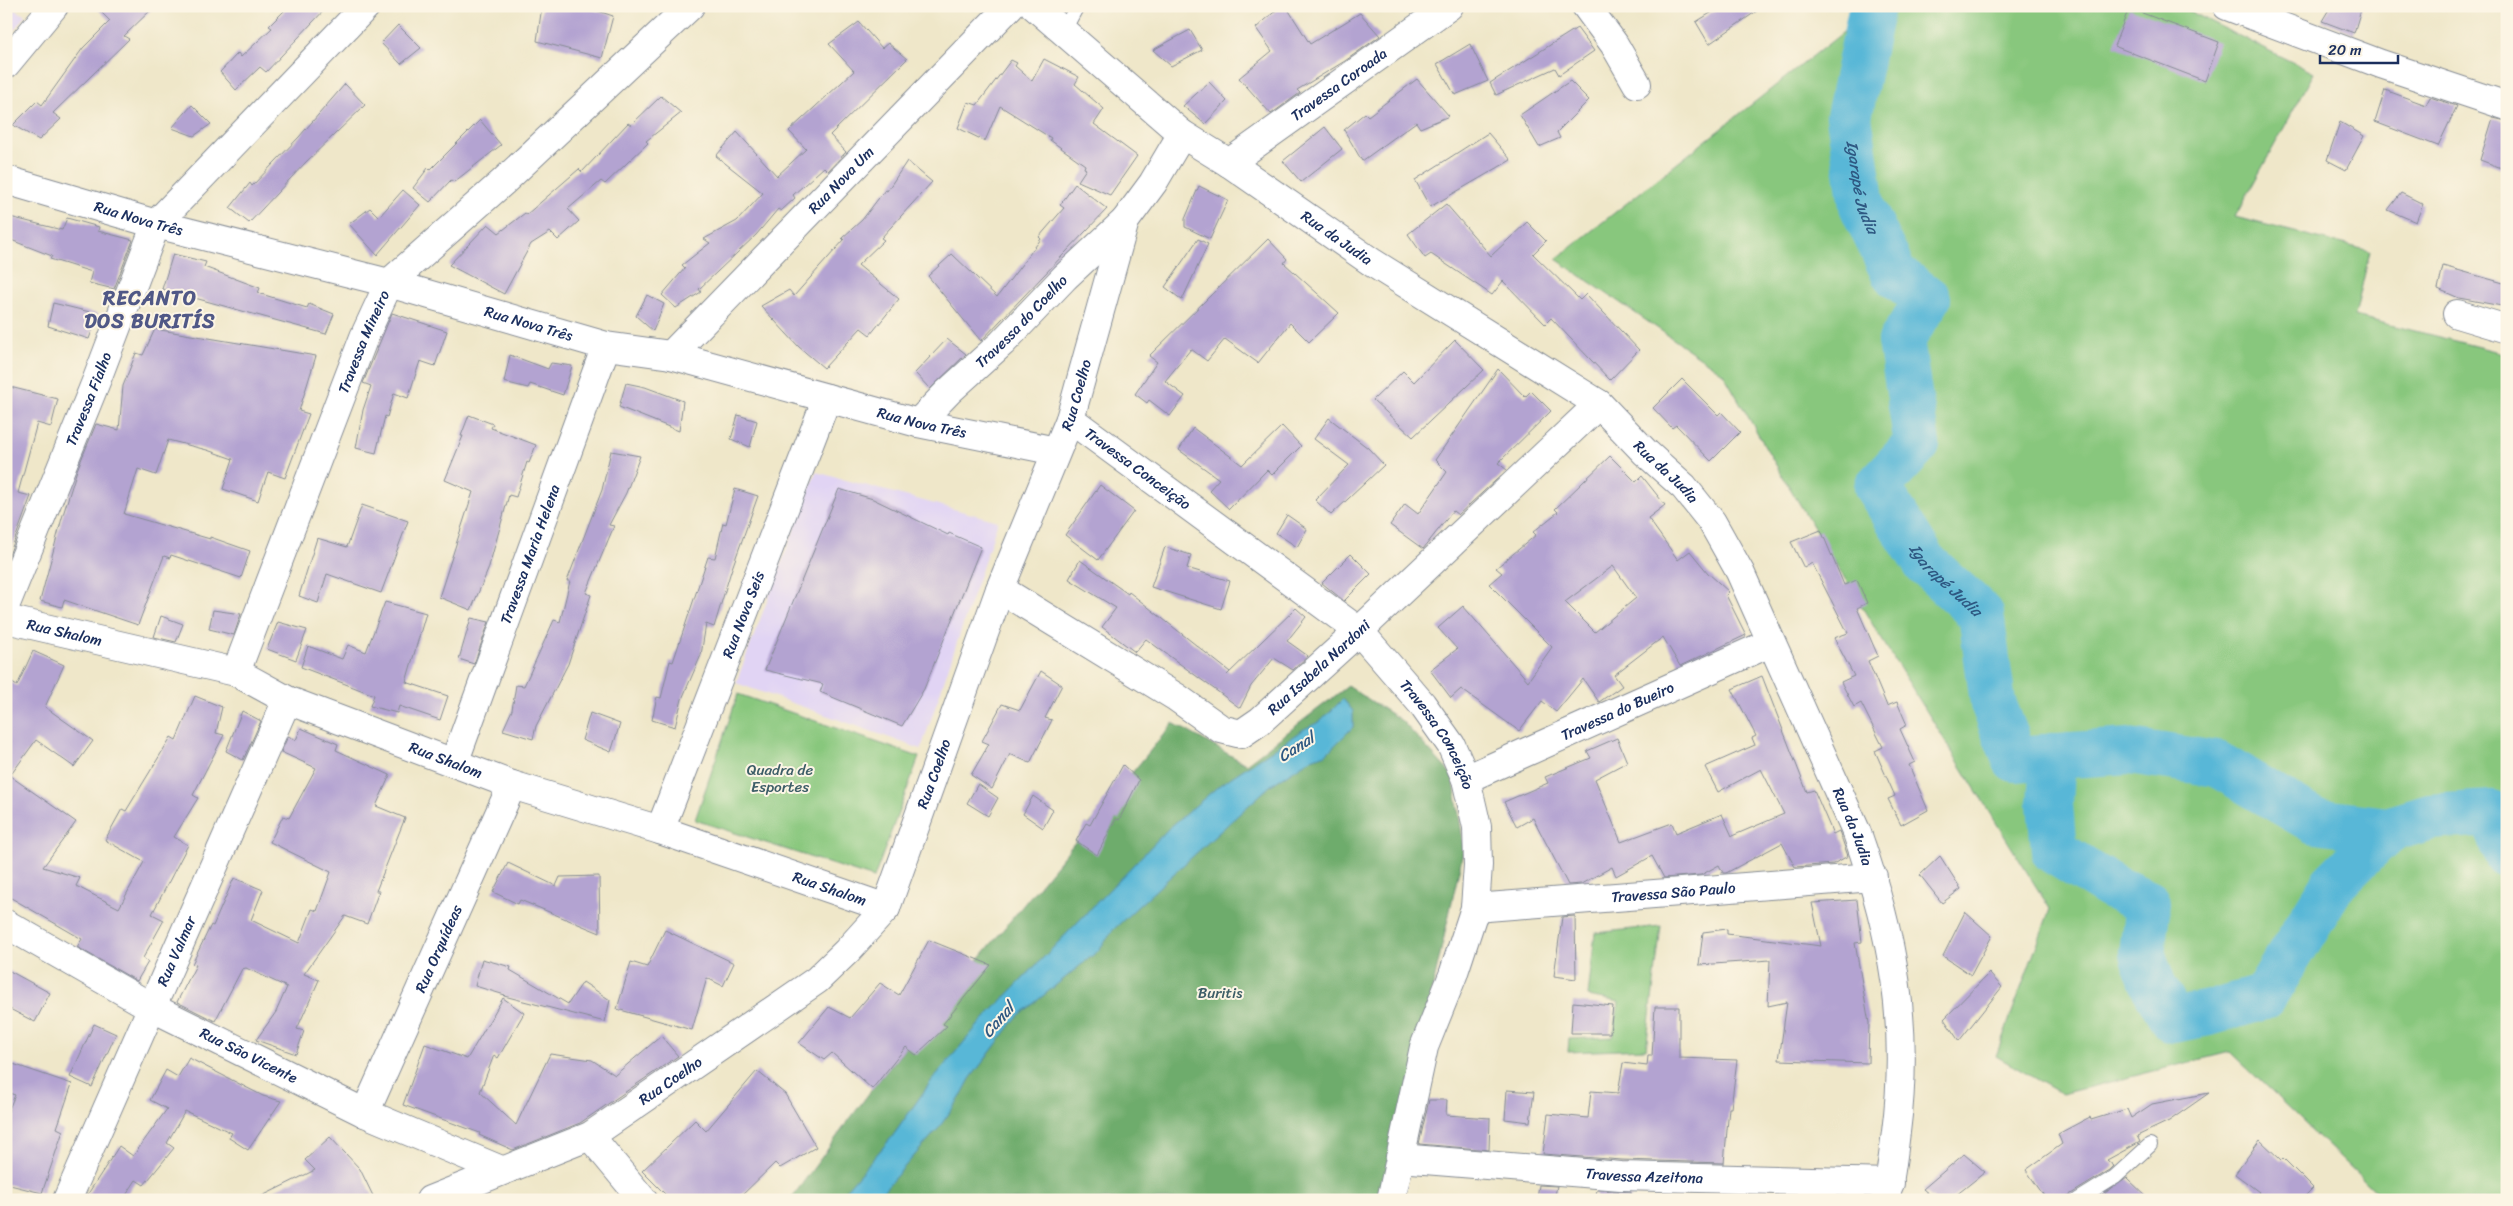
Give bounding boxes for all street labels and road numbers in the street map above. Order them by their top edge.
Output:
street label: Travessa Coroada [1285,41,1393,128]
street label: Rua Nova Um [802,140,880,220]
street label: Rua Nova Três [91,194,186,243]
street label: Rua da Judia [1295,204,1378,272]
street label: Travessa do Coelho [969,268,1074,375]
street label: Travessa Mineiro [331,285,397,397]
street label: Rua Nova Três [481,298,577,349]
street label: Travessa Fialho [58,348,119,450]
street label: Rua Coelho [1054,356,1099,435]
street label: Rua Nova Três [874,399,970,446]
street label: Travessa Conceição [1079,421,1197,517]
street label: Rua da Judia [1627,434,1706,509]
street label: Travessa Maria Helena [493,480,568,628]
street label: Rua Nova Seis [715,567,772,662]
street label: Rua Shalom [24,611,105,654]
street label: Rua Isabela Nardoni [1261,613,1377,722]
street label: Travessa Conceição [1393,673,1481,792]
street label: Travessa do Bueiro [1557,674,1679,748]
street label: Rua Shalom [405,734,486,786]
street label: Rua Coelho [909,735,959,813]
street label: Rua da Judia [1825,783,1880,869]
street label: Rua Shalom [789,864,870,913]
street label: Travessa São Paulo [1610,875,1737,910]
street label: Rua Orquídeas [408,900,470,997]
street label: Rua Valmar [150,911,204,990]
street label: Rua São Vicente [195,1020,302,1091]
street label: Rua Coelho [633,1049,708,1112]
street label: Travessa Azeitona [1584,1160,1704,1191]

